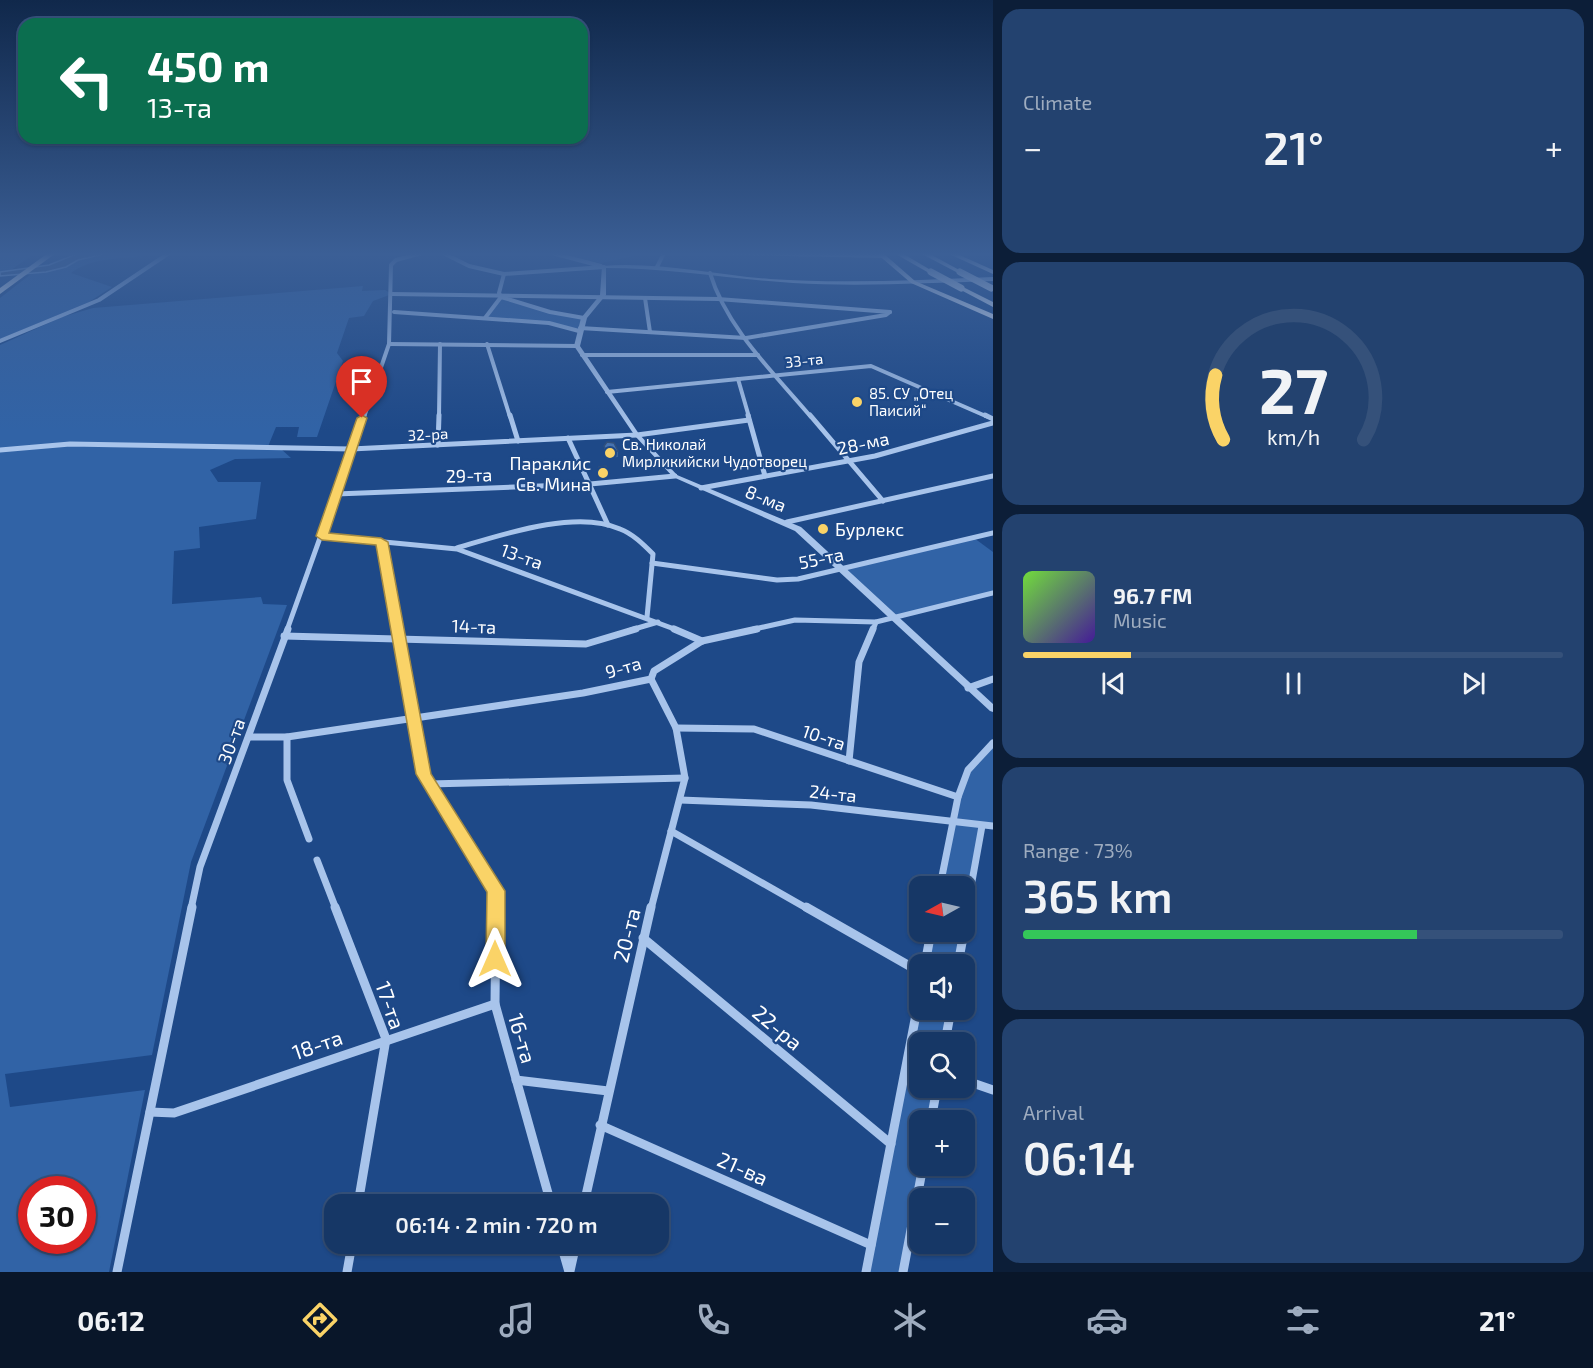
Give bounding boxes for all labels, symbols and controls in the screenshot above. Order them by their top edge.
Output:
text: 450 m [147,40,270,90]
icon: left [48,42,126,120]
text: Climate [1023,90,1092,114]
text: 13-та [147,91,212,123]
text: 21° [1263,120,1324,174]
text: − [1023,127,1042,167]
text: + [1545,127,1563,167]
street label: 33-та [784,349,824,371]
text: 27 [1258,353,1328,428]
pin [336,356,387,418]
icon: arrive [345,365,378,398]
place label: 85. СУ „Отец Паисий“ [869,384,953,419]
marker: 85. СУ „Отец Паисий“ [850,395,864,409]
street label: 32-ра [407,424,449,444]
text: km/h [1266,425,1320,450]
street label: 28-ма [835,427,891,459]
place label: Св. Николай Мирликийски Чудотворец [622,435,807,471]
marker: Св. Николай Мирликийски Чудотворец [603,446,617,460]
place label: Параклис Св. Мина [509,452,591,495]
street label: 29-та [445,463,493,487]
marker: Параклис Св. Мина [596,466,610,480]
street label: 8-ма [742,480,790,516]
place label: Бурлекс [835,518,904,540]
marker: Бурлекс [816,522,830,536]
street label: 13-та [498,538,546,574]
street label: 55-та [796,543,846,573]
text: 96.7 FM [1113,582,1192,608]
text: Music [1113,608,1167,632]
street label: 14-та [451,614,497,638]
street label: 9-та [602,651,644,683]
icon: previous [1097,667,1130,700]
icon: pause [1277,667,1310,700]
icon: next [1457,667,1490,700]
street label: 30-та [213,715,249,767]
street label: 10-та [800,719,848,755]
street label: 24-та [808,780,858,806]
text: Range · 73% [1023,838,1133,862]
text: 365 km [1023,868,1173,922]
north arrow [909,876,975,942]
map controls [909,876,975,1254]
street label: 20-та [607,905,645,965]
position arrow [463,927,527,991]
button: sound [909,954,975,1020]
street label: 17-та [371,978,411,1032]
street label: 22-ра [748,999,808,1055]
street label: 16-та [504,1010,542,1066]
street label: 18-та [289,1024,345,1064]
button: search [909,1032,975,1098]
text: Arrival [1023,1100,1084,1124]
button: + [909,1110,975,1176]
text: 06:14 [1023,1130,1135,1184]
street label: 21-ва [714,1146,772,1190]
speed limit sign: 30 [18,1176,96,1254]
button: − [909,1188,975,1254]
text: 06:14 · 2 min · 720 m [395,1211,598,1237]
icon: directions [299,1299,341,1341]
icon: music [496,1299,538,1341]
icon: phone [692,1299,734,1341]
icon: climate [889,1299,931,1341]
icon: car [1086,1299,1128,1341]
icon: filters [1282,1299,1324,1341]
text: 06:12 [77,1304,145,1336]
text: 21° [1479,1304,1516,1336]

